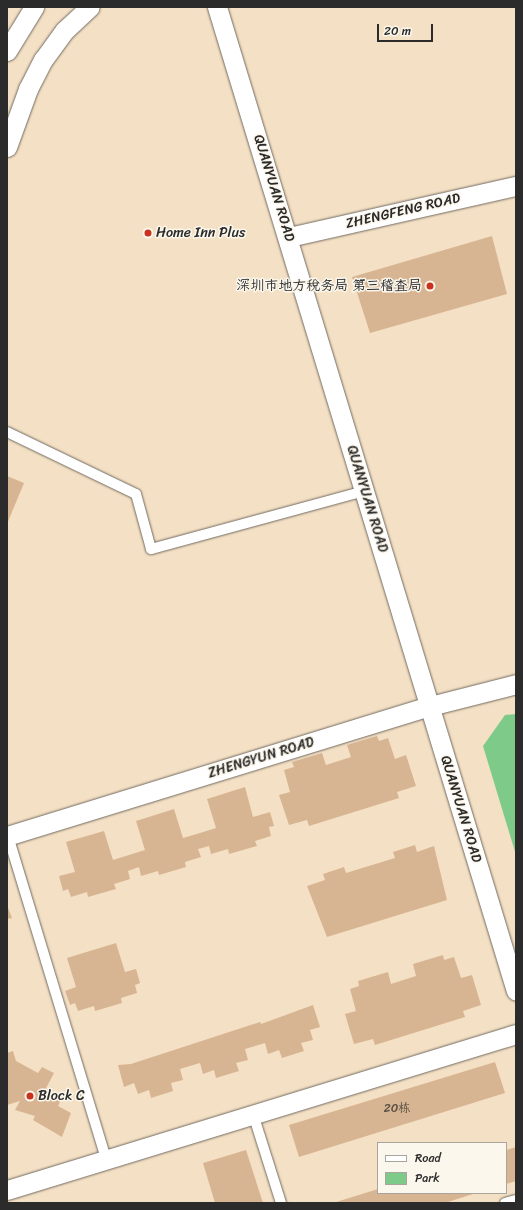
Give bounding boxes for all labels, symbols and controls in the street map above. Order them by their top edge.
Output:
scale bar [379,16,435,42]
text: 20 m [384,20,411,42]
street label: QUANYUAN ROAD [250,133,298,243]
street label: ZHENGFENG ROAD [344,190,462,232]
place label: Home Inn Plus [156,225,245,241]
marker: Home Inn Plus [143,228,153,238]
place label: 深圳市地方税务局 第三稽查局 [236,278,422,294]
marker: 深圳市地方税务局 第三稽查局 [425,281,435,291]
street label: QUANYUAN ROAD [343,444,391,554]
street label: ZHENGYUN ROAD [206,734,316,782]
street label: QUANYUAN ROAD [437,754,485,864]
place label: Block C [38,1088,85,1104]
marker: Block C [25,1091,35,1101]
house number: 20栋 [384,1102,410,1116]
legend [377,1142,507,1194]
text: Road [415,1147,441,1169]
text: Park [415,1167,440,1189]

